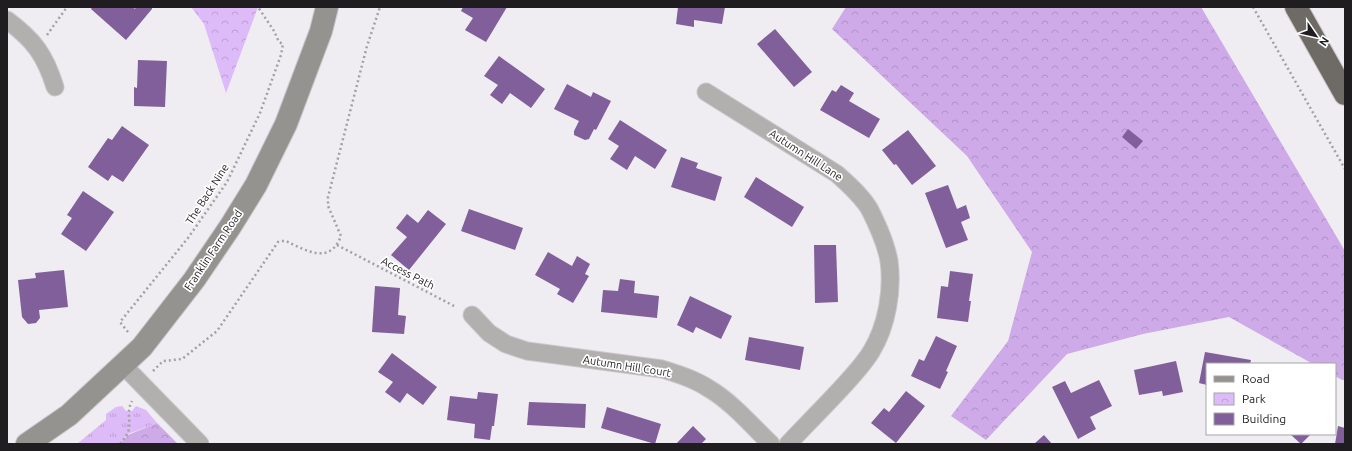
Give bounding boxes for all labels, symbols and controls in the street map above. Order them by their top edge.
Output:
north arrow [1296,16,1336,56]
text: N [1317,35,1332,48]
street label: Autumn Hill Lane [767,127,845,183]
street label: The Back Nine [183,162,231,226]
street label: Franklin Farm Road [182,208,244,292]
street label: Access Path [379,254,437,292]
street label: Autumn Hill Court [582,353,673,379]
legend [1206,363,1336,435]
text: Road [1242,372,1270,385]
text: Park [1242,392,1266,405]
text: Building [1242,412,1286,425]

